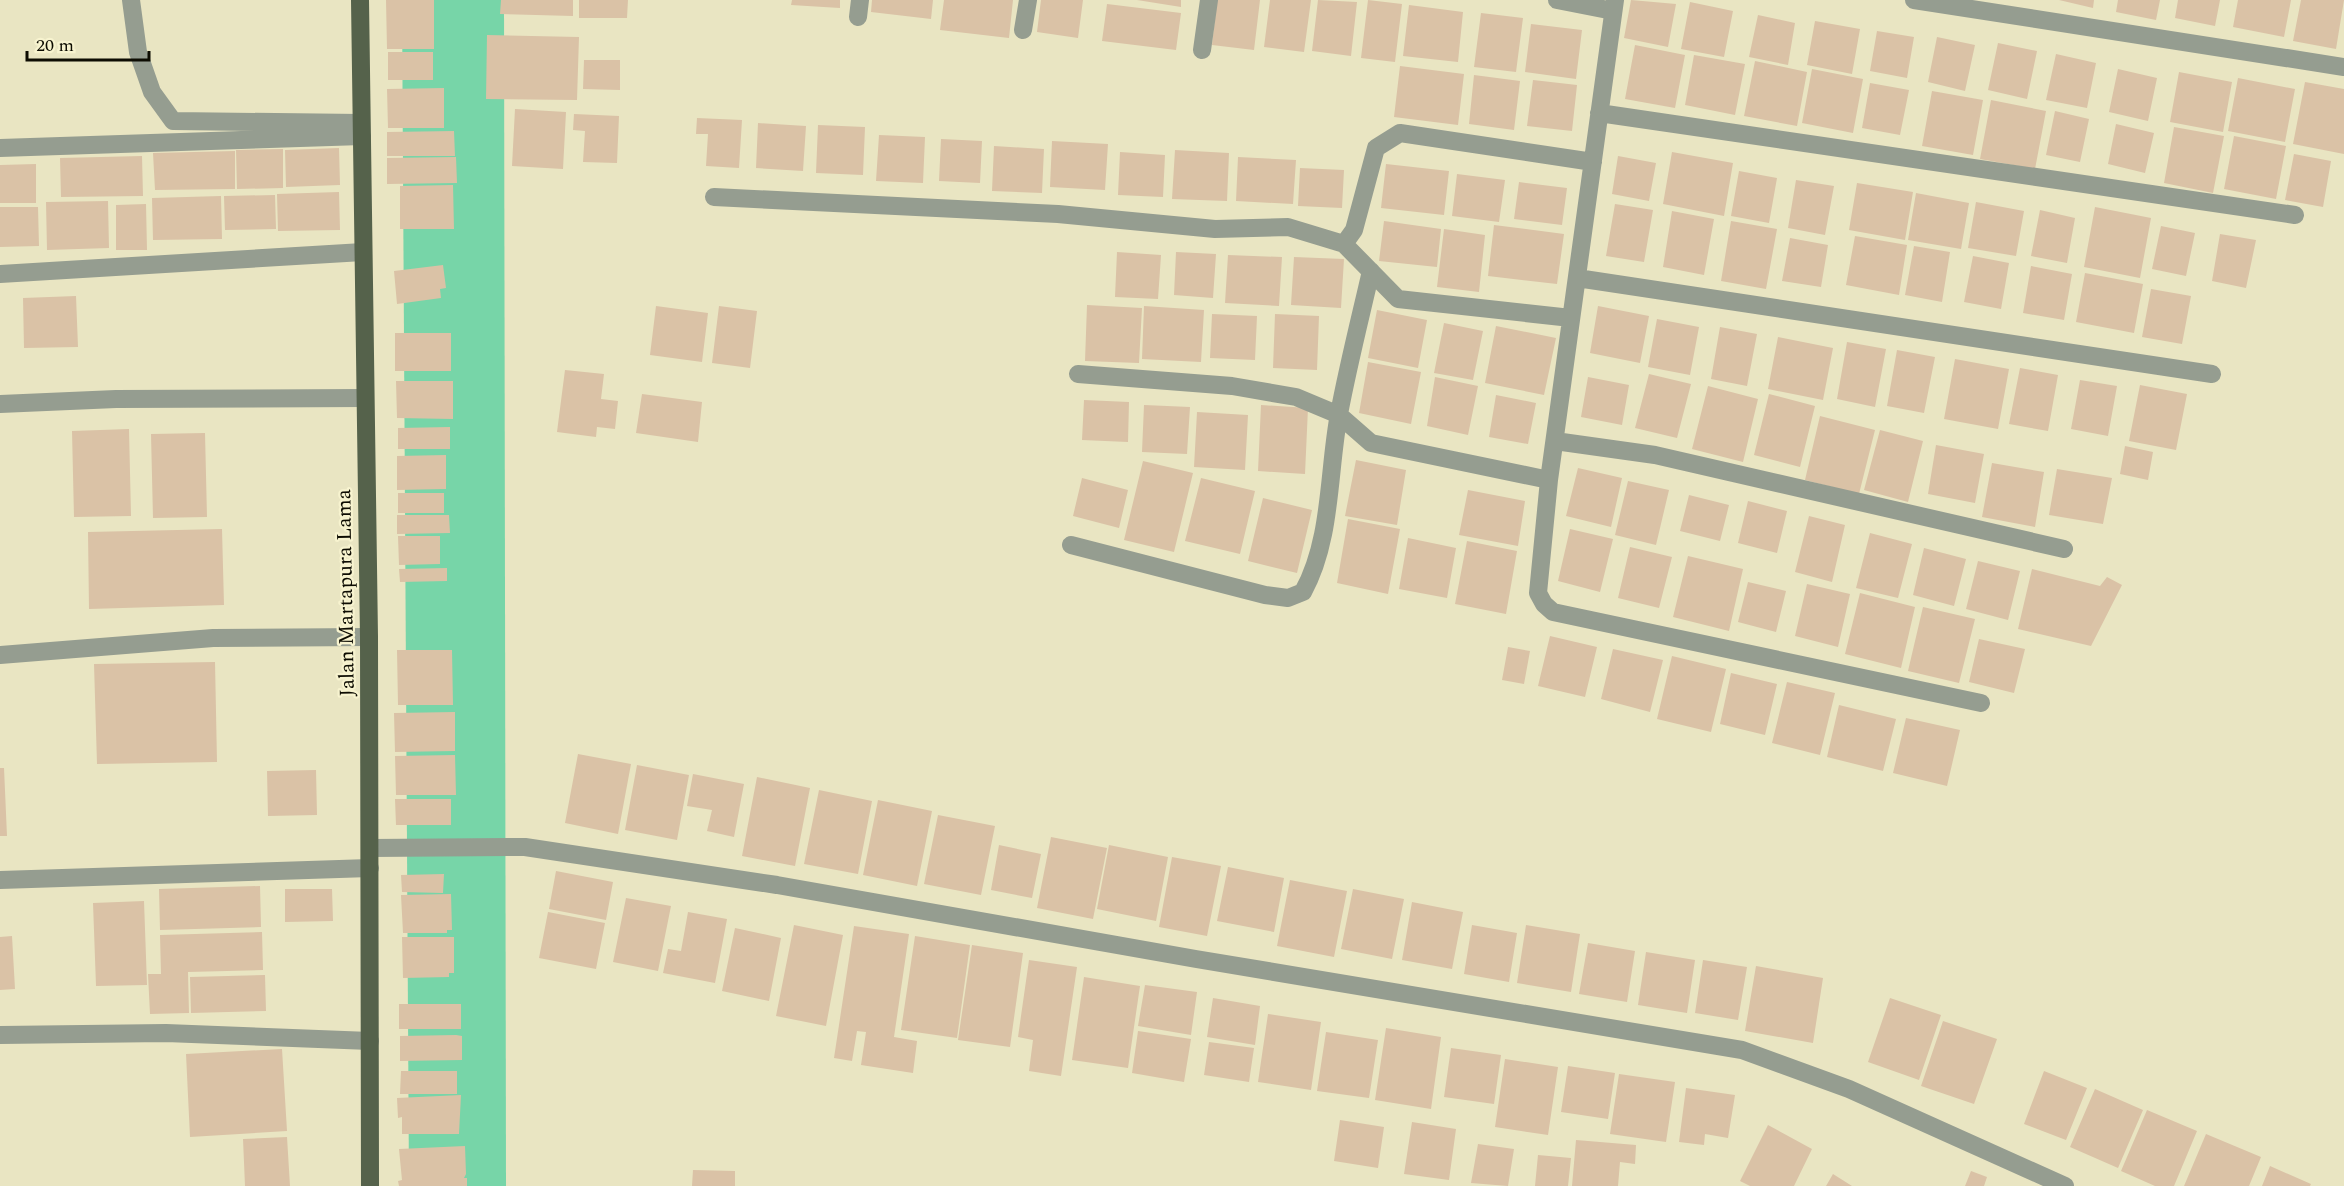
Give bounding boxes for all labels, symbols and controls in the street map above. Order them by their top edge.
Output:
scale bar [27,24,148,62]
text: 20 m [36,32,74,59]
street label: Jalan Martapura Lama [328,488,364,697]

